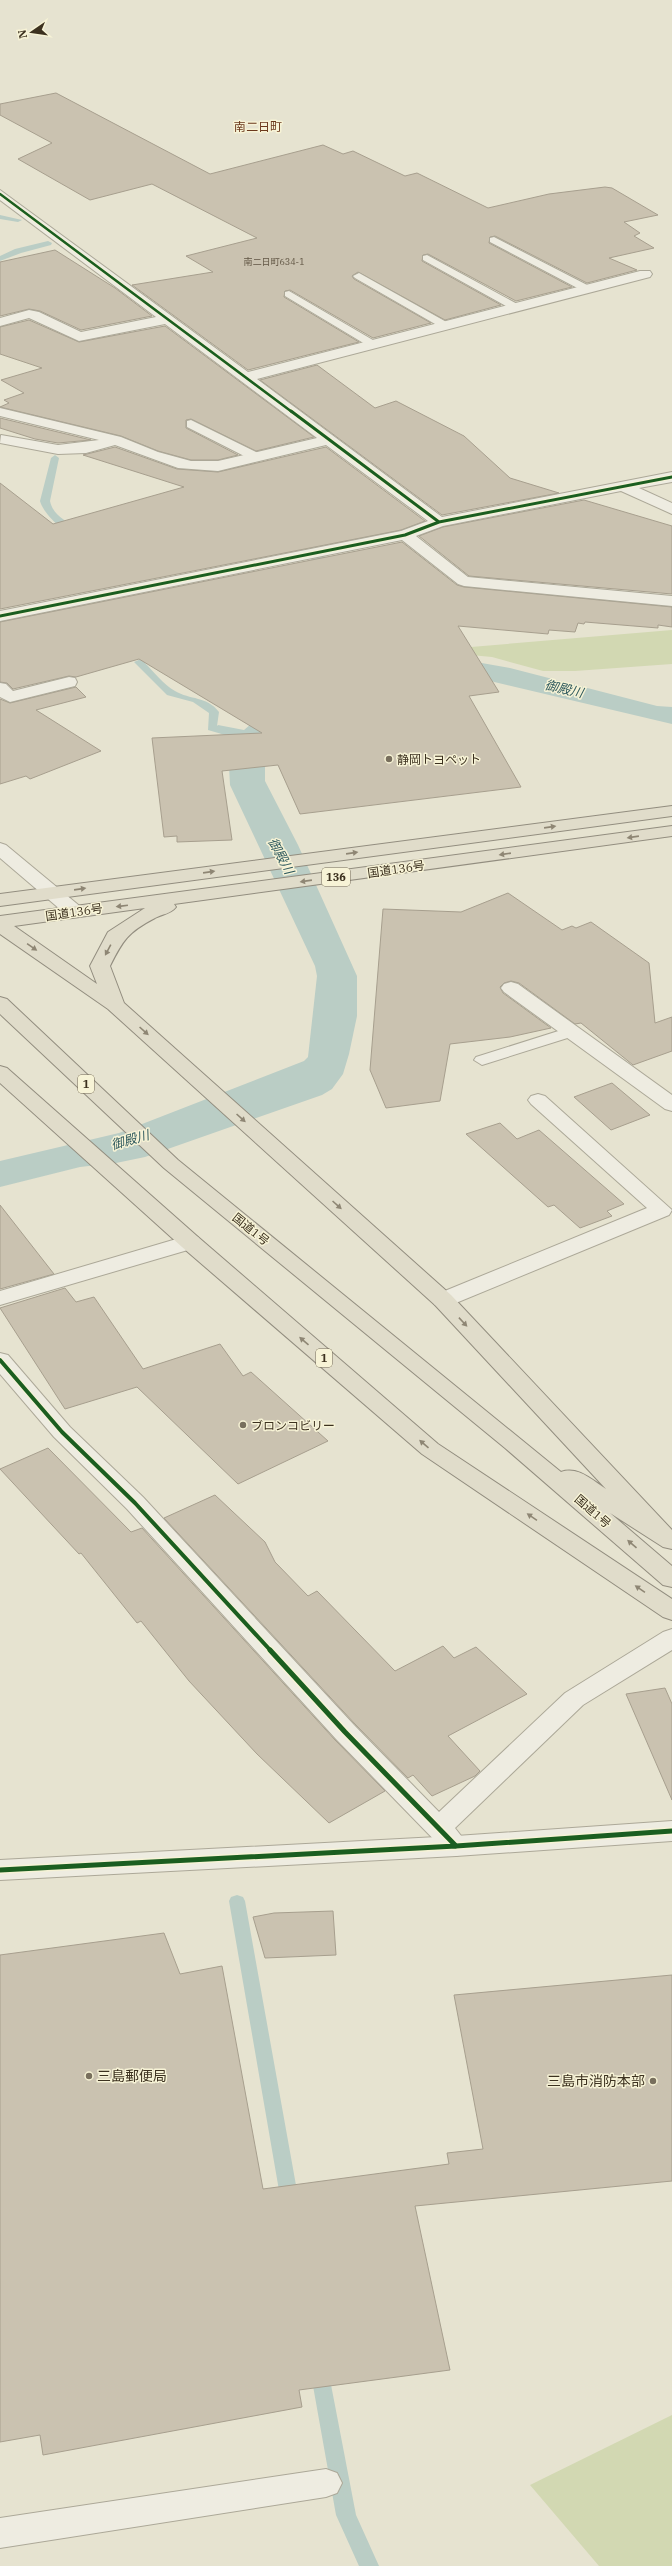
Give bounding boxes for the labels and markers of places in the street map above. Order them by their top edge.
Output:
place label: 静岡トヨペット [397,752,481,767]
marker: 静岡トヨペット [384,754,394,764]
place label: ブロンコビリー [251,1418,335,1433]
marker: ブロンコビリー [238,1420,248,1430]
place label: 三島郵便局 [97,2067,167,2085]
marker: 三島郵便局 [84,2071,94,2081]
place label: 三島市消防本部 [547,2072,645,2090]
marker: 三島市消防本部 [648,2076,658,2086]

